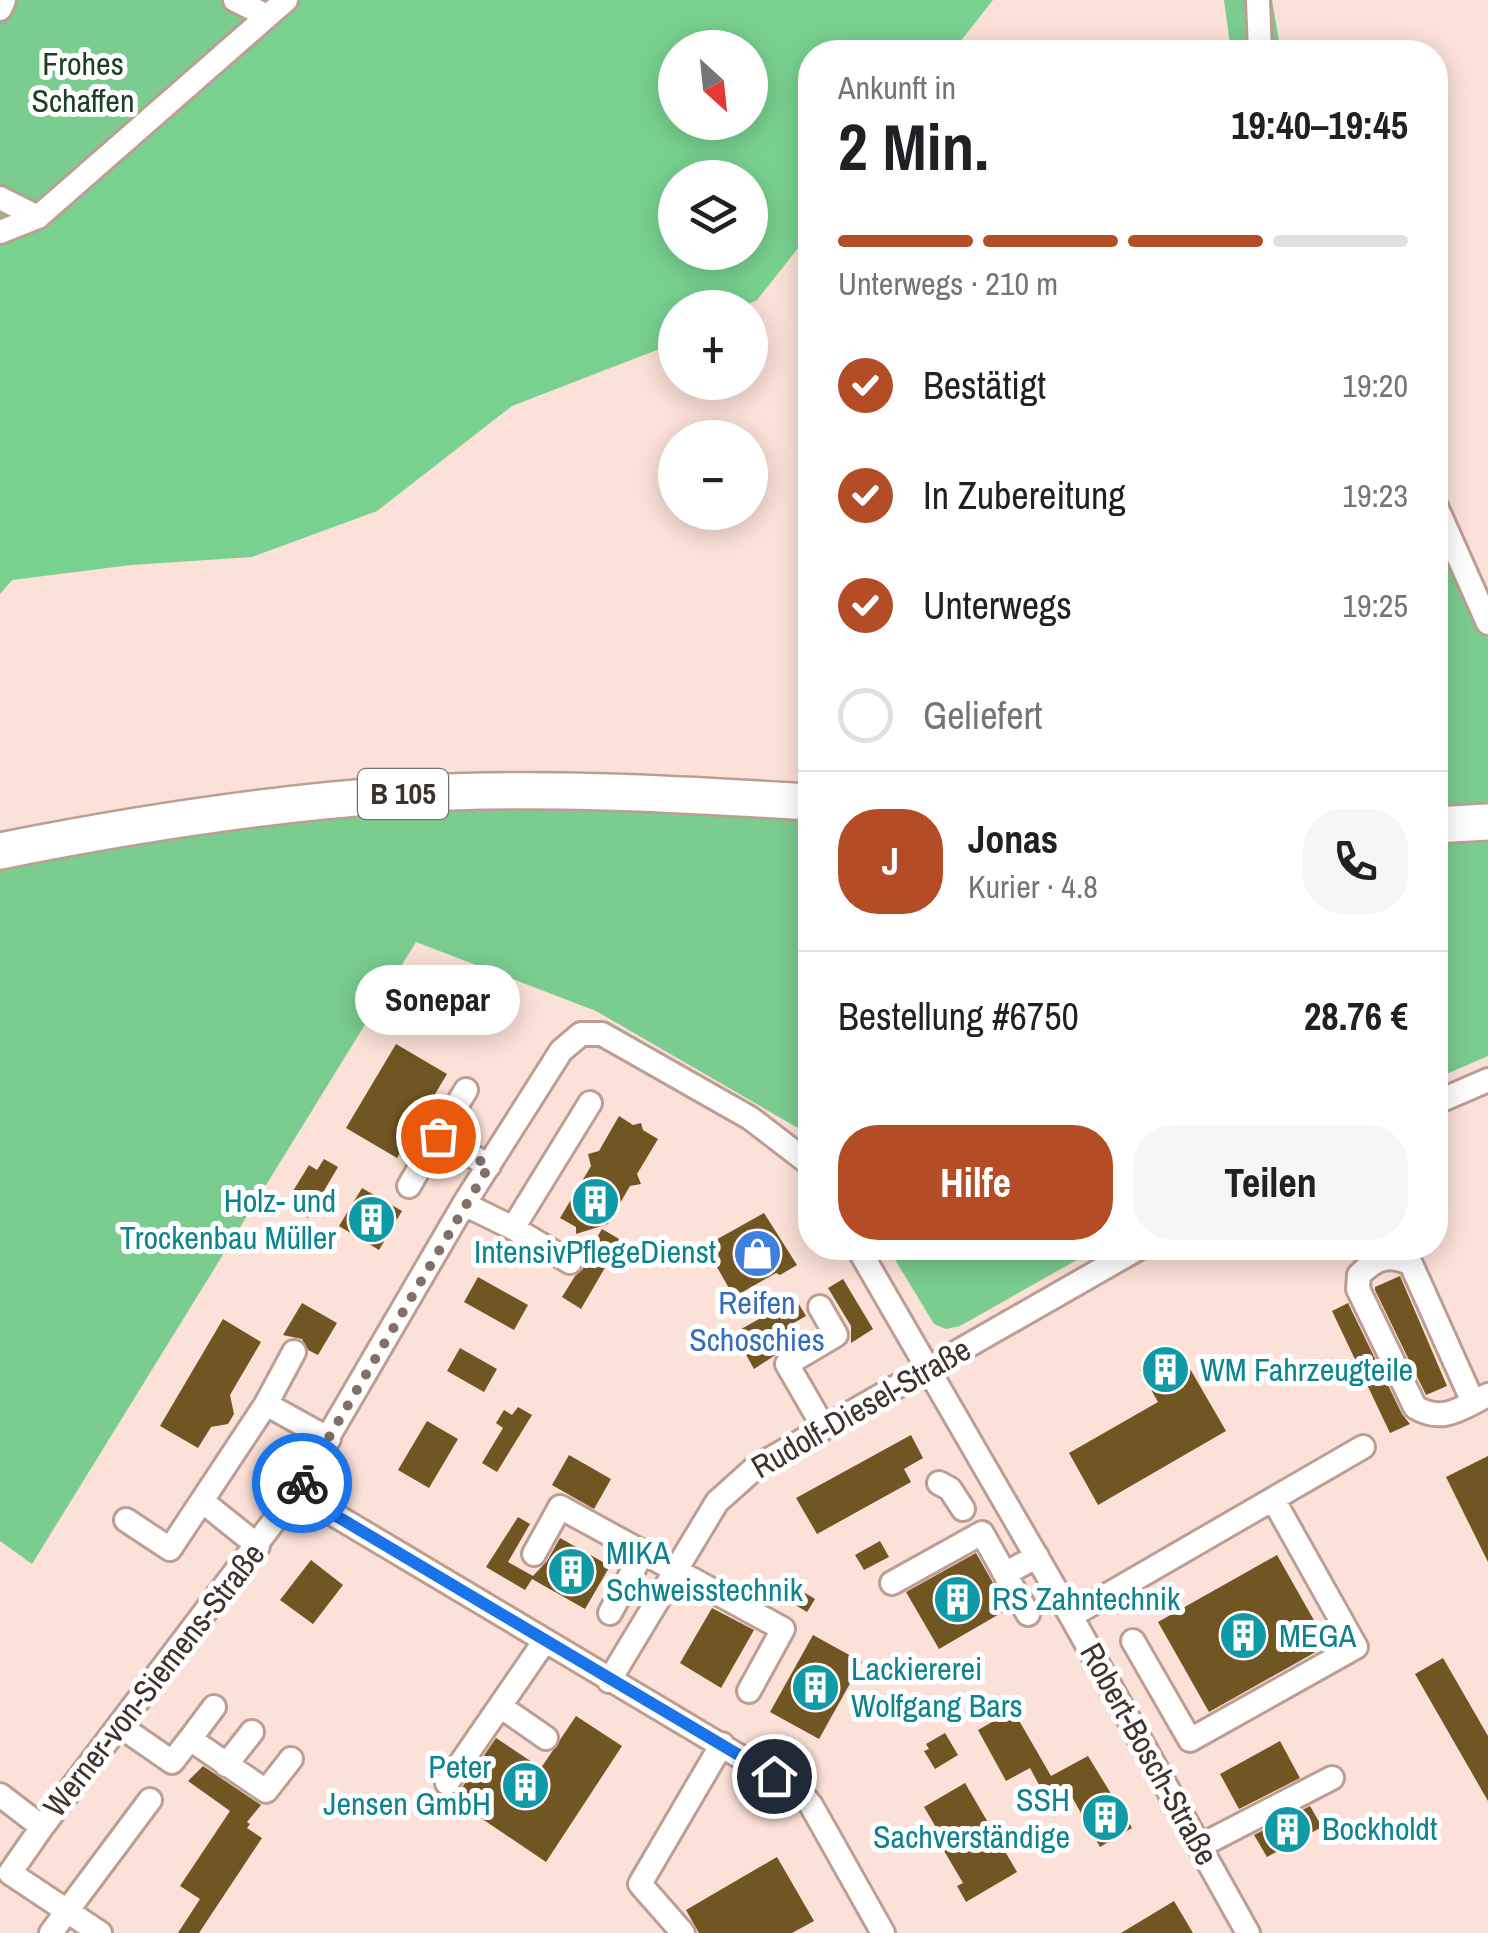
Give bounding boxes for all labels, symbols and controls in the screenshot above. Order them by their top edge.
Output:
north arrow [658,30,768,140]
map controls [658,30,768,530]
park label: Frohes Schaffen [31,42,135,122]
text: Ankunft in [838,66,956,109]
text: 19:40–19:45 [1231,100,1408,151]
text: 2 Min. [838,103,989,190]
button: layers [658,160,768,270]
text: Unterwegs · 210 m [838,262,1058,305]
button: + [658,290,768,400]
icon: check [838,358,893,413]
text: Bestätigt [923,360,1046,411]
text: 19:20 [1342,364,1408,407]
button: − [658,420,768,530]
icon: check [838,468,893,523]
text: In Zubereitung [923,470,1126,521]
text: 19:23 [1342,474,1408,517]
icon: check [838,578,893,633]
text: Unterwegs [923,580,1072,631]
text: 19:25 [1342,584,1408,627]
text: Geliefert [923,690,1043,741]
road number: B 105 [358,769,448,819]
button: phone [1303,809,1408,914]
text: Jonas [968,814,1058,865]
text: J [882,836,899,887]
text: Kurier · 4.8 [968,865,1098,908]
callout: Sonepar [356,966,520,1036]
text: Sonepar [385,978,490,1021]
text: Bestellung #6750 [838,991,1079,1042]
text: 28.76 € [1304,991,1408,1042]
pin [396,1094,481,1179]
icon: bag [411,1109,466,1164]
button: Hilfe [838,1125,1113,1240]
button: Teilen [1133,1125,1408,1240]
building icon: IntensivPflegeDienst [569,1176,621,1228]
place label: Holz- und Trockenbau Müller [120,1179,336,1259]
building icon: Holz- und Trockenbau Müller [345,1193,397,1245]
shop icon: Reifen Schoschies [731,1227,783,1279]
place label: IntensivPflegeDienst [474,1230,716,1273]
place label: Reifen Schoschies [689,1281,825,1361]
street label: Rudolf-Diesel-Straße [743,1327,978,1488]
building icon: WM Fahrzeugteile [1139,1344,1191,1396]
place label: WM Fahrzeugteile [1200,1348,1413,1391]
courier [252,1433,352,1533]
icon: bike [275,1456,330,1511]
place label: MIKA Schweisstechnik [606,1531,804,1611]
street label: Werner-von-Siemens-Straße [33,1534,274,1825]
building icon: MIKA Schweisstechnik [545,1545,597,1597]
building icon: RS Zahntechnik [931,1573,983,1625]
place label: RS Zahntechnik [992,1577,1181,1620]
building icon: MEGA [1218,1610,1270,1662]
place label: MEGA [1279,1614,1357,1657]
street label: Robert-Bosch-Straße [1071,1635,1228,1873]
place label: Lackiererei Wolfgang Bars [851,1647,1023,1727]
building icon: Lackiererei Wolfgang Bars [790,1661,842,1713]
pin [732,1734,817,1819]
place label: Peter Jensen GmbH [323,1745,491,1825]
icon: home [747,1749,802,1804]
building icon: Peter Jensen GmbH [500,1759,552,1811]
place label: SSH Sachverständige [873,1778,1070,1858]
building icon: SSH Sachverständige [1079,1792,1131,1844]
building icon: Bockholdt [1261,1803,1313,1855]
place label: Bockholdt [1322,1807,1437,1850]

